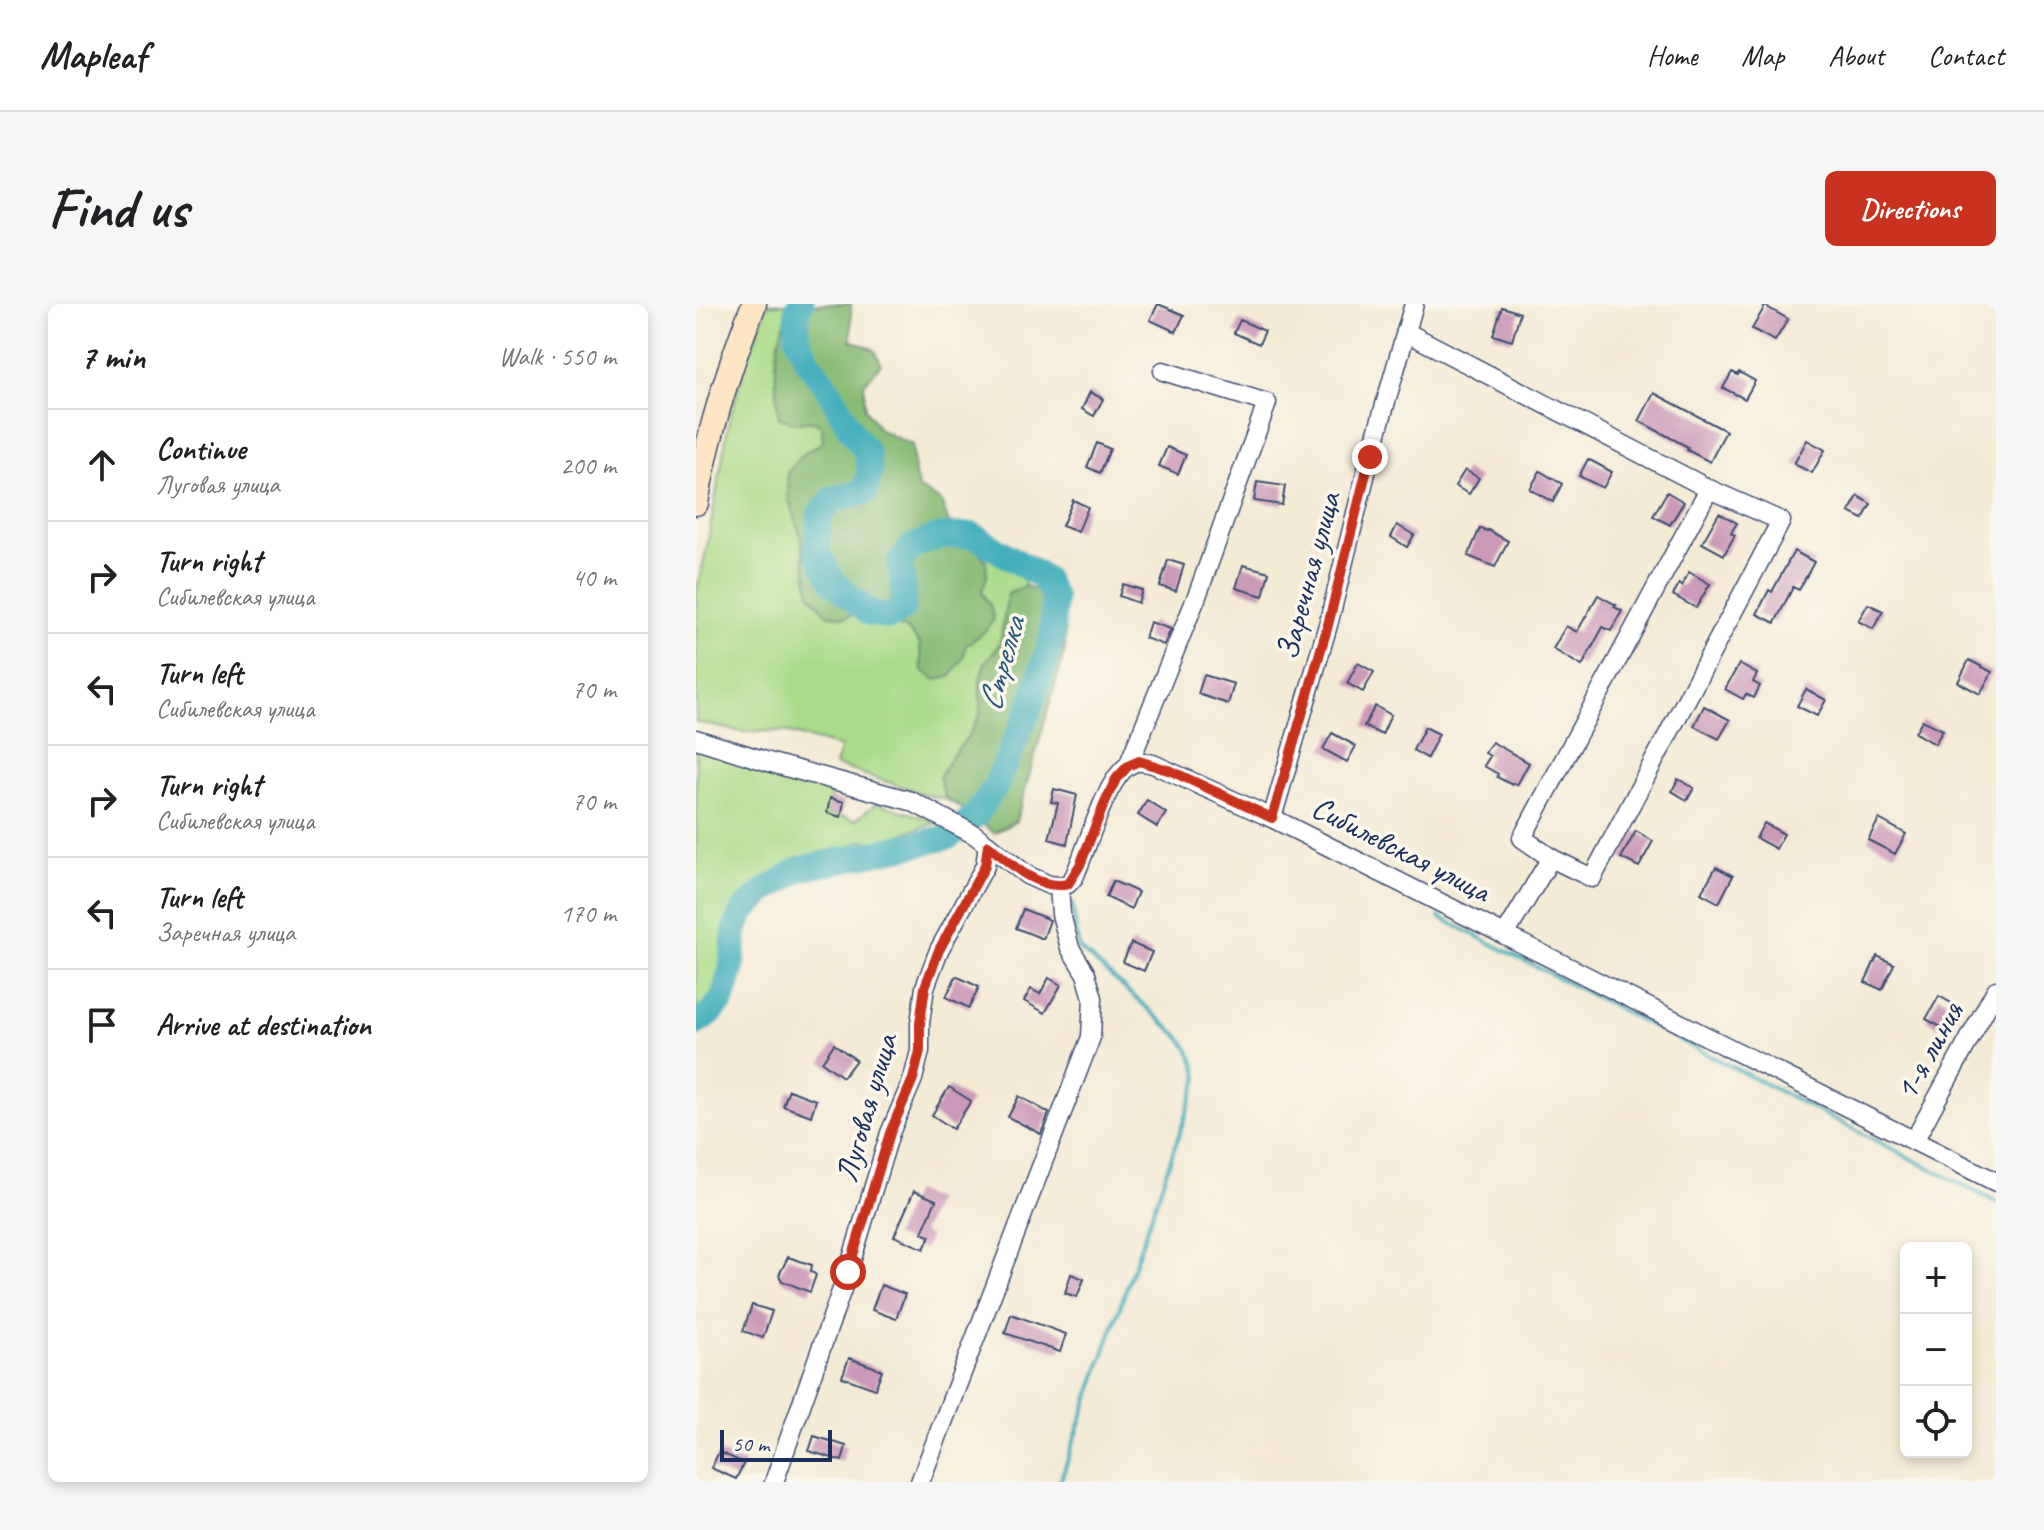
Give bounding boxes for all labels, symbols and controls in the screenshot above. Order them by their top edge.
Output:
text: Mapleaf [40,32,146,79]
text: Home [1647,38,1697,73]
text: Map [1741,38,1784,73]
text: About [1828,38,1884,73]
text: Contact [1928,38,2004,73]
button: Directions [1825,171,1996,246]
text: Find us [48,173,188,244]
text: 7 min [80,335,145,378]
text: Walk · 550 m [499,340,616,373]
text: Continue [156,430,246,468]
route end [1352,439,1388,475]
icon: ahead [80,443,124,487]
text: 200 m [560,449,616,482]
text: Луговая улица [156,468,280,501]
street label: Заречная улица [1266,486,1350,664]
text: Turn right [156,542,261,580]
icon: right [80,555,124,599]
text: 40 m [572,561,616,594]
text: Сибилевская улица [156,580,314,613]
water label: Стрелка [967,609,1036,715]
text: Turn left [156,654,243,692]
icon: left [80,667,124,711]
text: 70 m [572,673,616,706]
text: Сибилевская улица [156,692,314,725]
text: Turn right [156,766,261,804]
icon: right [80,779,124,823]
text: 70 m [572,785,616,818]
street label: Сибилевская улица [1305,786,1499,912]
text: Сибилевская улица [156,804,314,837]
text: Turn left [156,878,243,916]
icon: left [80,891,124,935]
text: 170 m [560,897,616,930]
text: Заречная улица [156,916,295,949]
street label: 1-я линия [1885,994,1973,1107]
icon: arrive [80,1003,124,1047]
text: Arrive at destination [156,1006,371,1044]
street label: Луговая улица [825,1027,907,1187]
map controls [1900,1242,1972,1458]
button: + [1900,1242,1972,1314]
route start [830,1254,866,1290]
button: − [1900,1314,1972,1386]
button: locate [1900,1386,1972,1458]
scale bar [720,1426,832,1462]
text: 50 m [732,1430,769,1458]

